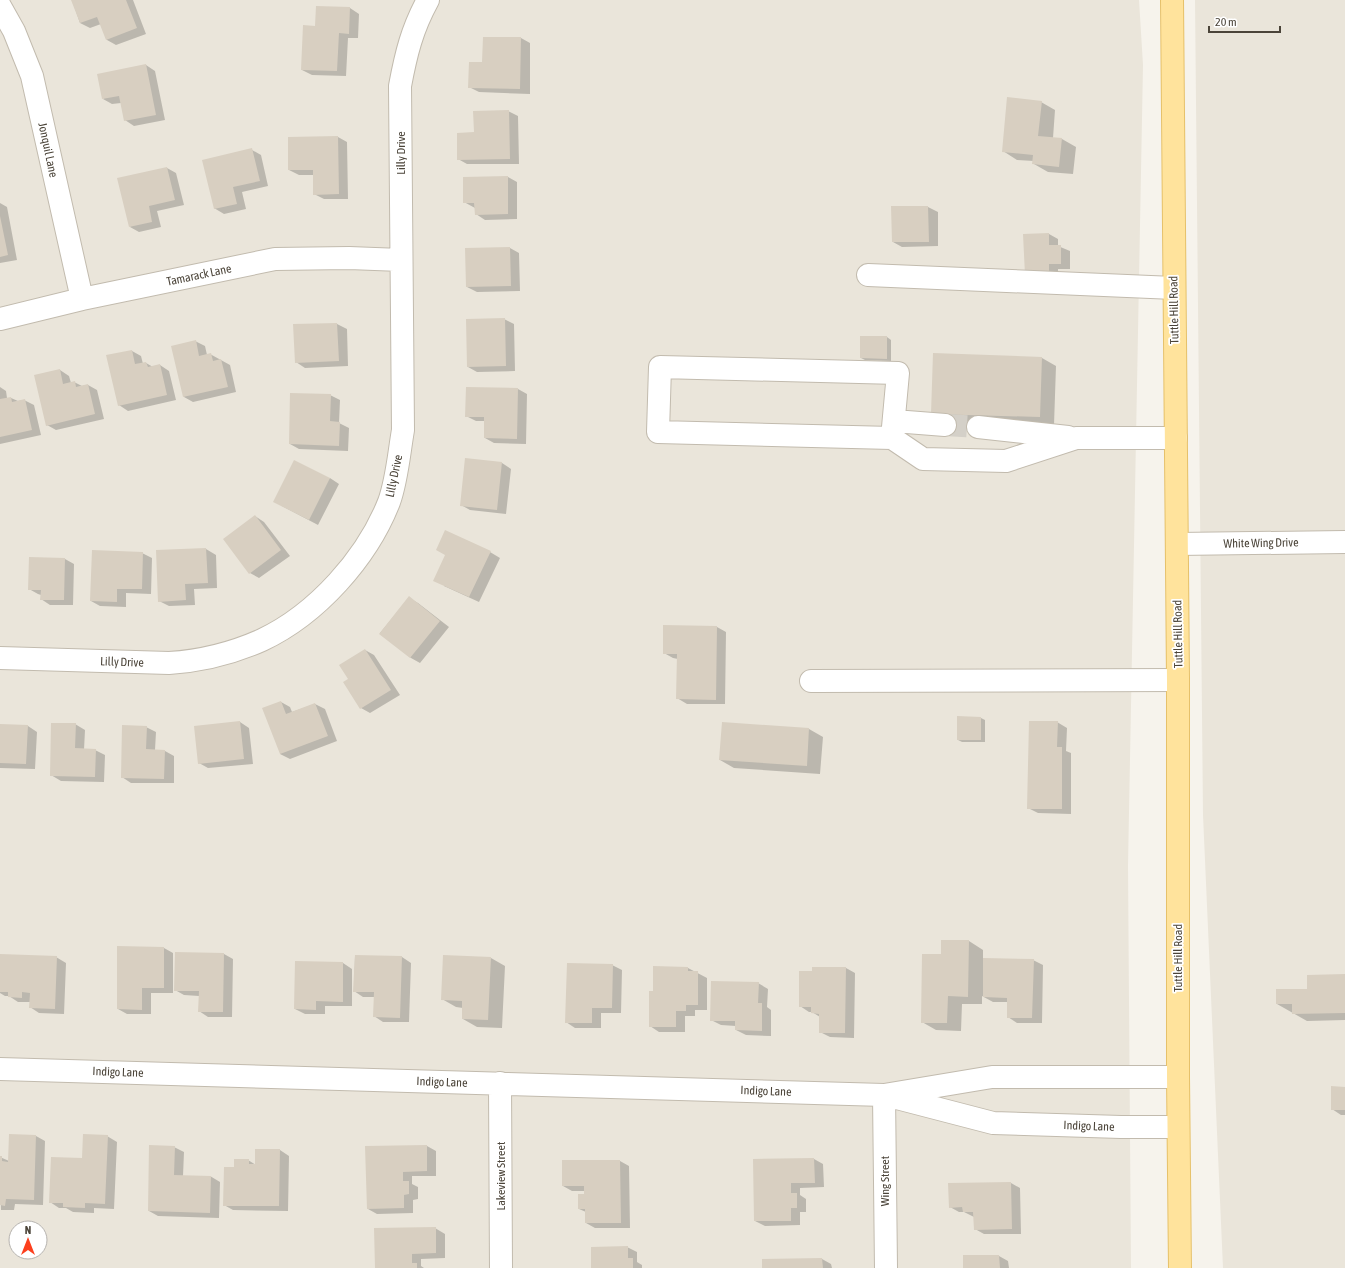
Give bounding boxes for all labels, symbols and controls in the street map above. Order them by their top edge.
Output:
scale bar [1209,8,1280,34]
text: 20 m [1215,15,1237,29]
street label: Jonquil Lane [35,121,61,179]
street label: Lilly Drive [394,131,408,175]
street label: Tamarack Lane [165,261,233,289]
street label: Tuttle Hill Road [1166,276,1182,344]
street label: Lilly Drive [383,453,405,499]
street label: White Wing Drive [1223,535,1299,551]
street label: Tuttle Hill Road [1170,600,1186,668]
street label: Lilly Drive [100,654,144,670]
street label: Tuttle Hill Road [1171,924,1185,992]
street label: Indigo Lane [92,1064,144,1080]
street label: Indigo Lane [416,1074,468,1090]
street label: Indigo Lane [740,1083,792,1099]
street label: Indigo Lane [1063,1118,1115,1134]
street label: Lakeview Street [494,1141,508,1210]
street label: Wing Street [878,1155,892,1206]
north arrow [8,1220,48,1260]
text: N [25,1224,31,1236]

